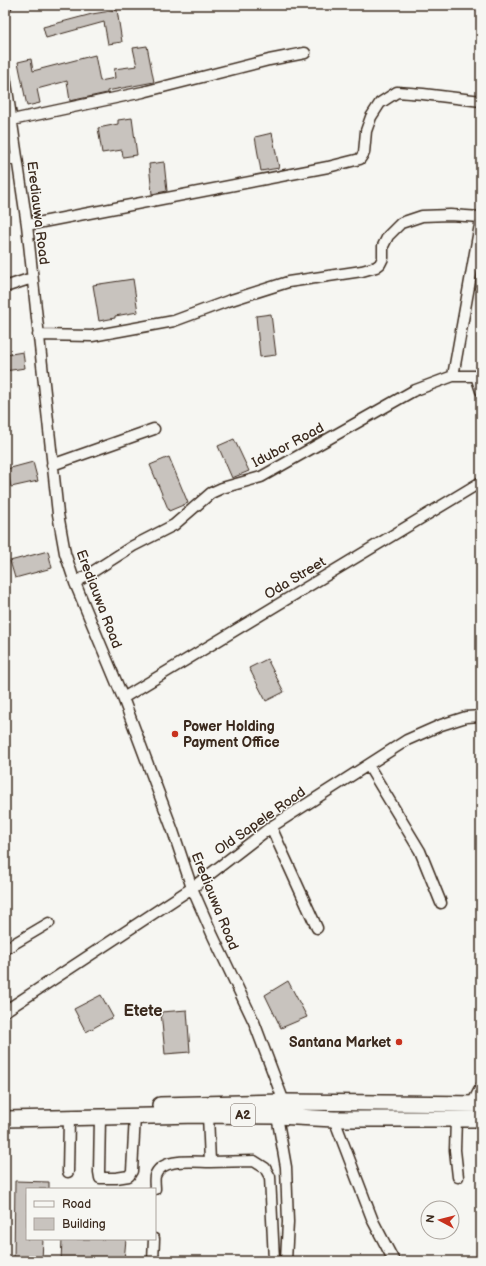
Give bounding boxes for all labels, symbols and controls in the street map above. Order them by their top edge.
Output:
street label: Erediauwa Road [23,160,53,266]
street label: Idubor Road [249,419,327,471]
street label: Erediauwa Road [72,547,126,651]
street label: Oda Street [261,553,329,603]
place label: Power Holding Payment Office [183,718,280,751]
marker: Power Holding Payment Office [170,729,180,739]
street label: Old Sapele Road [211,783,309,859]
street label: Erediauwa Road [188,850,242,952]
district label: Etete [123,1002,163,1021]
place label: Santana Market [289,1034,391,1051]
marker: Santana Market [394,1037,404,1047]
road number: A2 [231,1104,255,1126]
legend [26,1188,156,1240]
text: Road [62,1197,91,1212]
north arrow [420,1200,460,1240]
text: N [424,1214,438,1224]
text: Building [62,1217,106,1232]

